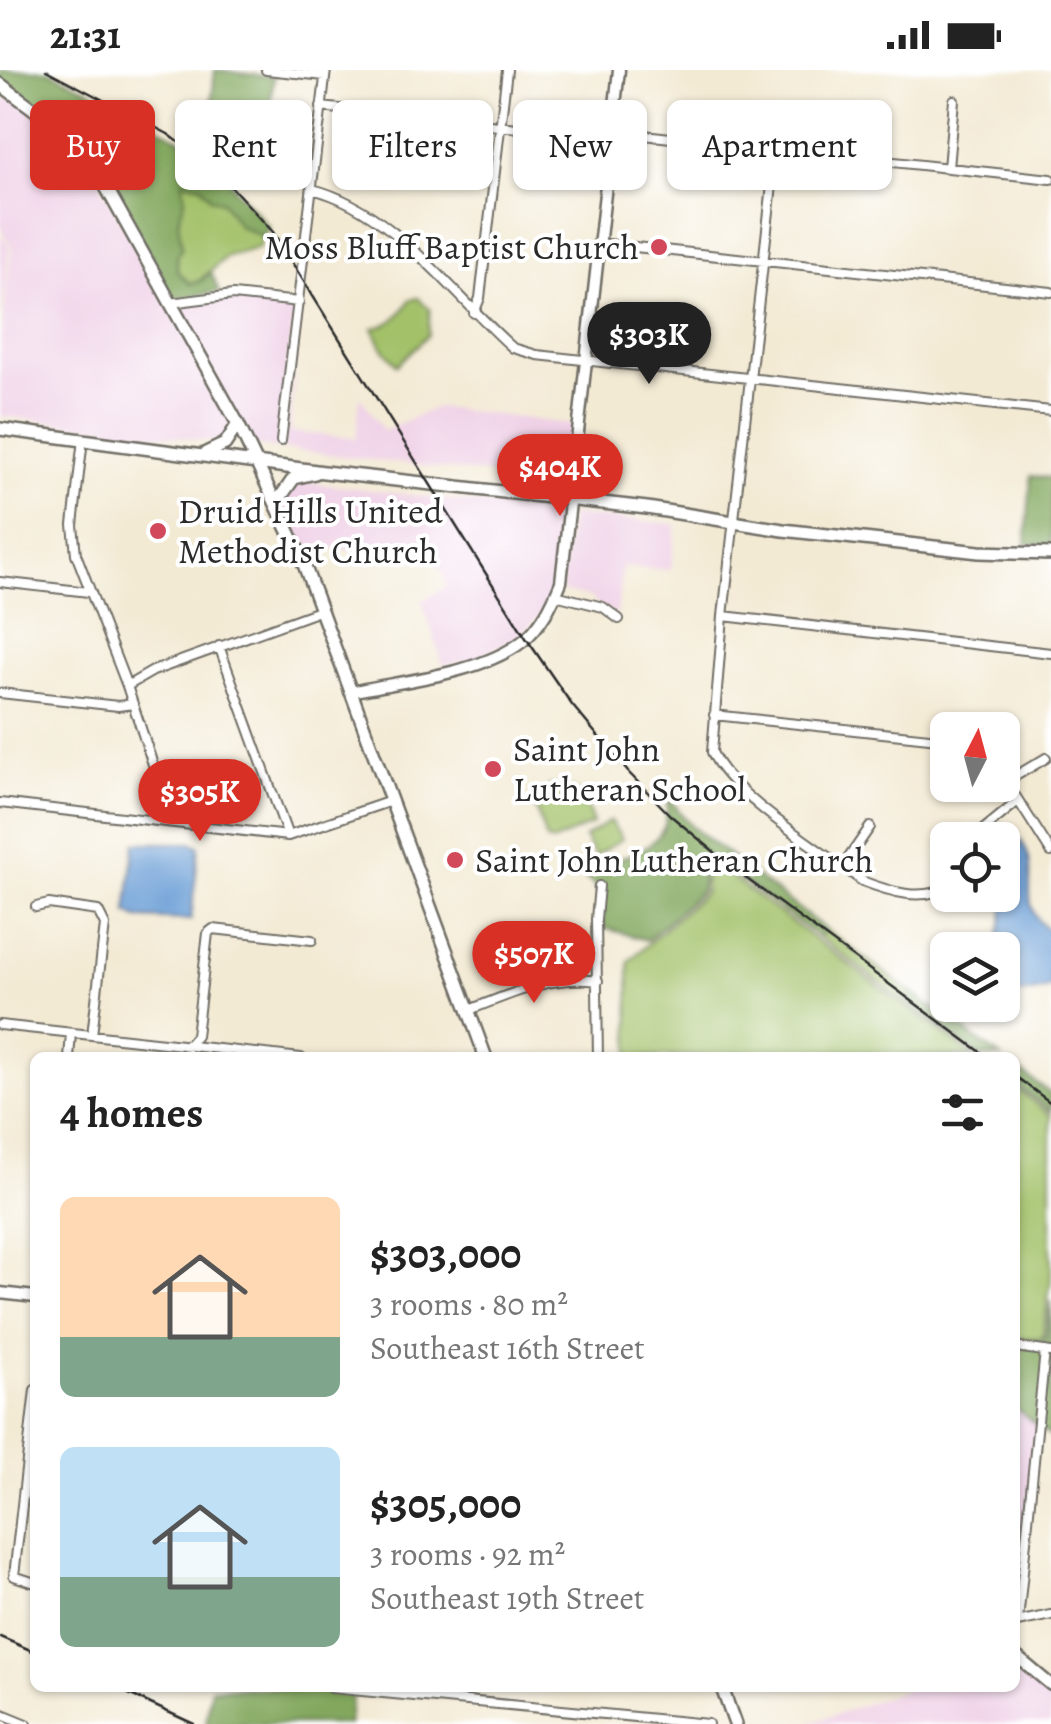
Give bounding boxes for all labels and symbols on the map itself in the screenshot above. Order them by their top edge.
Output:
place label: Moss Bluff Baptist Church [264,223,639,271]
marker: Moss Bluff Baptist Church [648,236,670,258]
pin: $303K [579,302,719,387]
pin: $404K [490,434,630,519]
place label: Druid Hills United Methodist Church [178,487,443,575]
marker: Druid Hills United Methodist Church [147,520,169,542]
north arrow [930,712,1020,802]
place label: Saint John Lutheran School [513,725,746,813]
marker: Saint John Lutheran School [482,758,504,780]
pin: $305K [130,759,270,844]
place label: Saint John Lutheran Church [475,836,873,884]
marker: Saint John Lutheran Church [444,849,466,871]
pin: $507K [464,921,604,1006]

